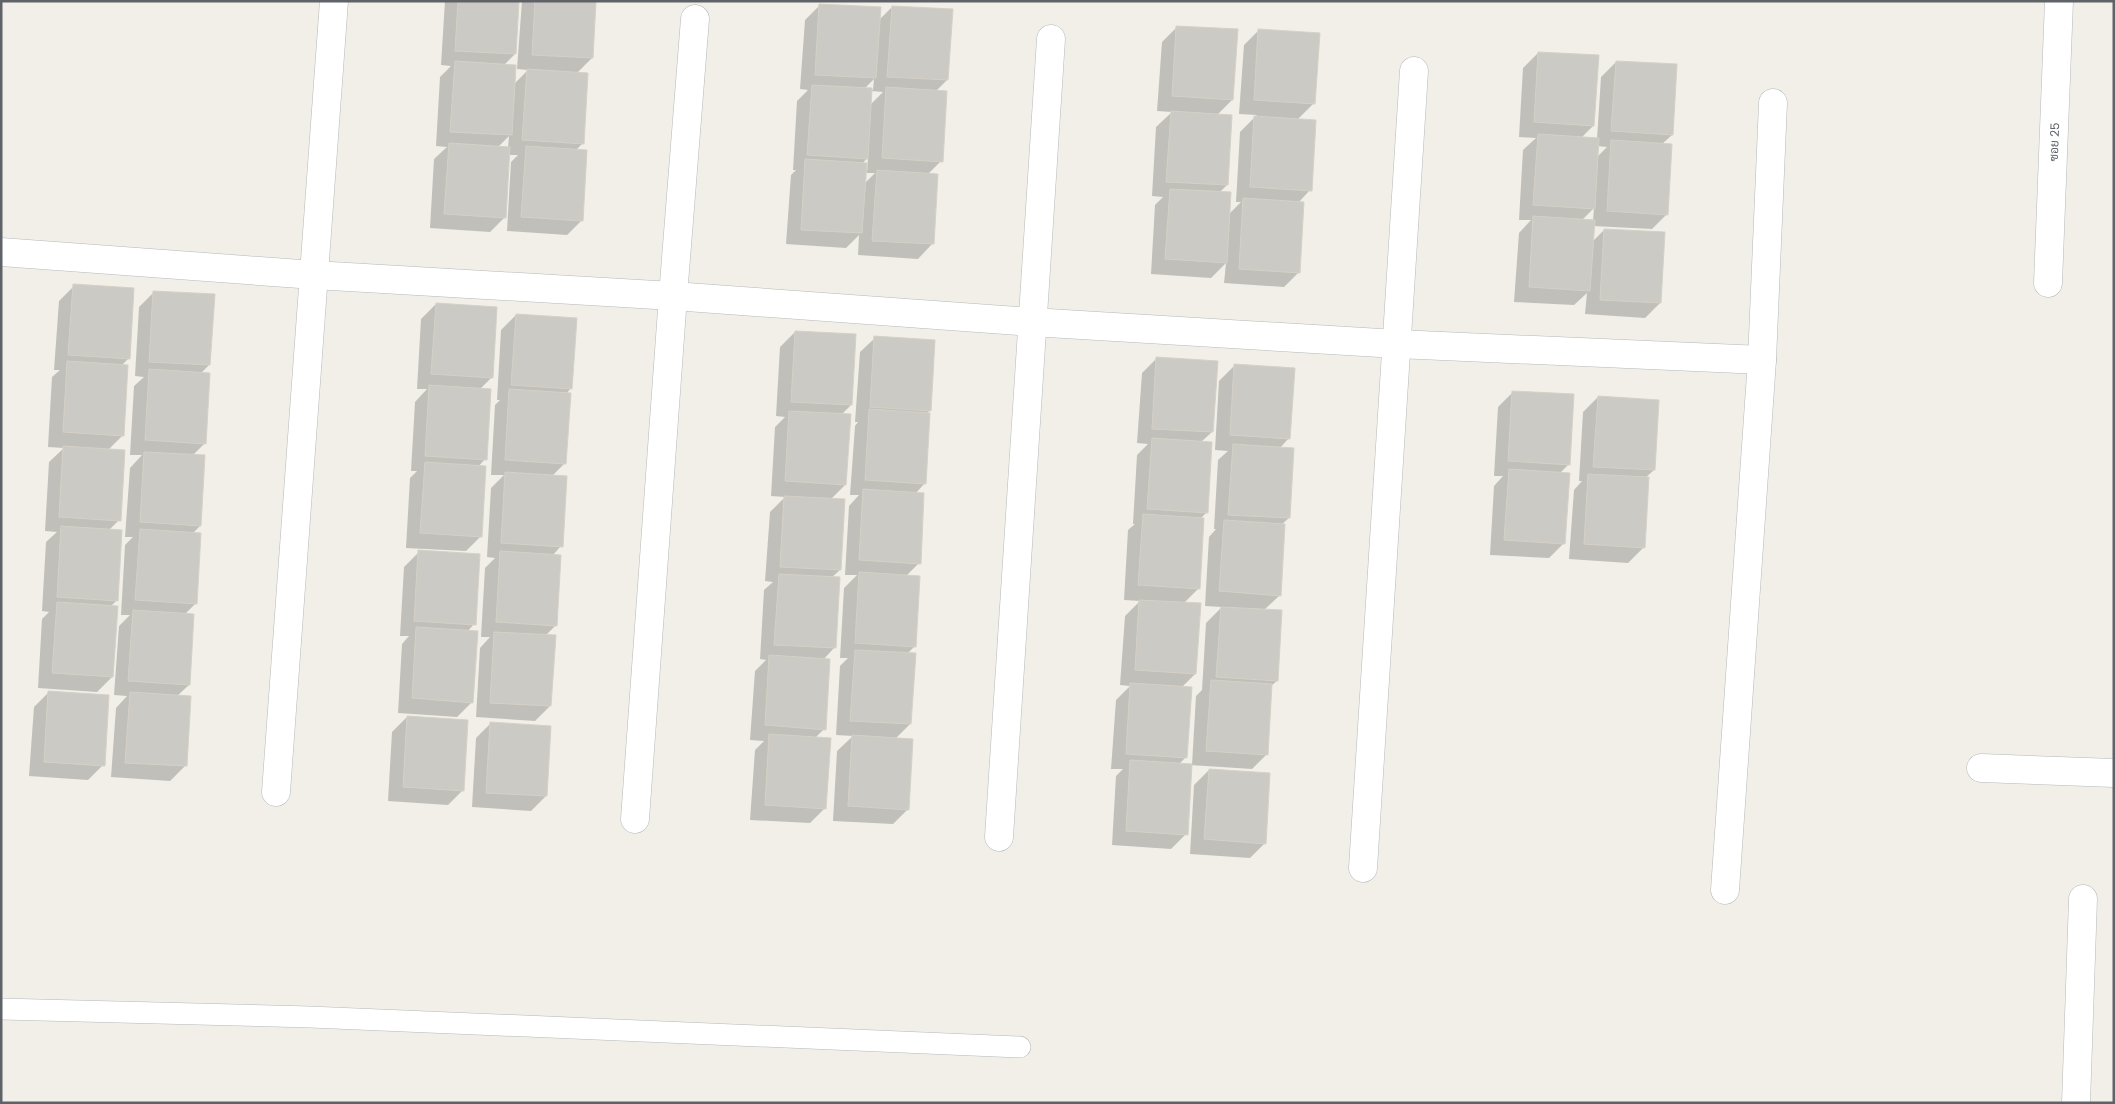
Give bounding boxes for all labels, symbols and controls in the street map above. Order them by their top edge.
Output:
street label: ซอย 25 [2045,122,2063,162]

